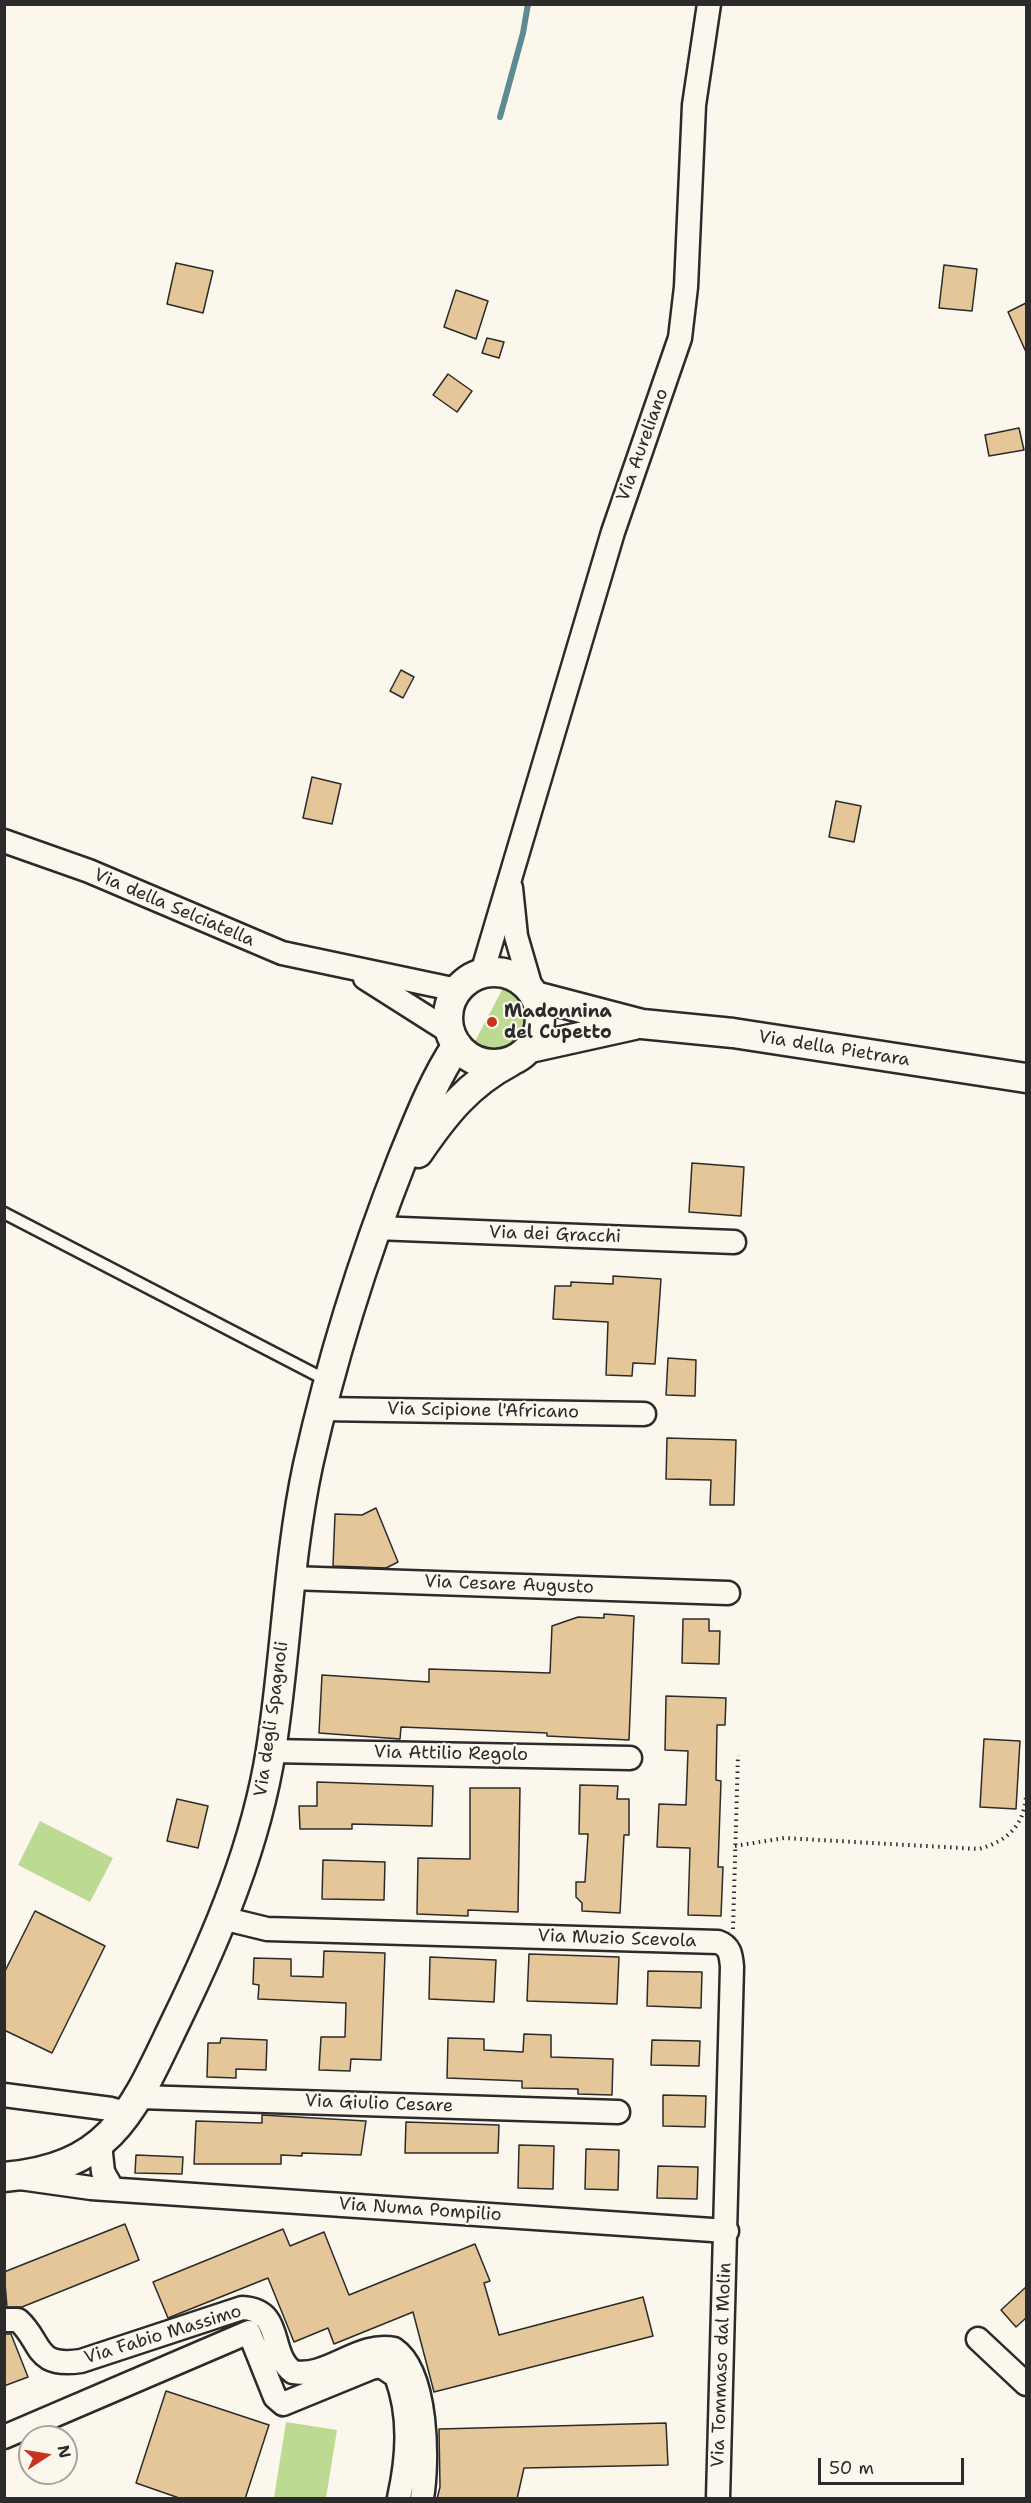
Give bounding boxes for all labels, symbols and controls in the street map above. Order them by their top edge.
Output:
street label: Via Aureliano [613,386,673,504]
street label: Via della Selciatella [90,864,258,952]
place label: Madonnina del Cupetto [504,1001,612,1044]
marker: Madonnina del Cupetto [485,1015,499,1029]
street label: Via della Pietrara [757,1026,911,1072]
street label: Via dei Gracchi [488,1222,622,1248]
street label: Via Scipione l'Africano [387,1399,579,1423]
street label: Via Cesare Augusto [424,1571,594,1599]
street label: Via degli Spagnoli [250,1640,294,1798]
street label: Via Attilio Regolo [374,1742,528,1766]
street label: Via Muzio Scevola [537,1925,697,1953]
street label: Via Giulio Cesare [304,2091,454,2117]
street label: Via Numa Pompilio [338,2194,502,2226]
street label: Via Tommaso dal Molin [708,2262,736,2468]
street label: Via Fabio Massimo [82,2301,244,2369]
north arrow [18,2425,78,2485]
text: N [53,2443,76,2460]
scale bar [821,2446,966,2484]
text: 50 m [829,2456,874,2480]

